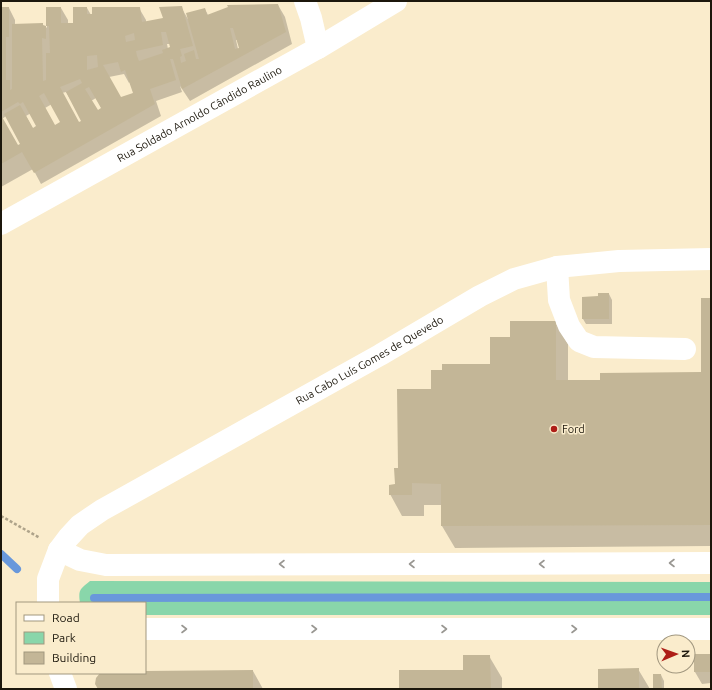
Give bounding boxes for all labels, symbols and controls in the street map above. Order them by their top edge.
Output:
street label: Rua Soldado Arnoldo Cândido Raulino [115,63,284,164]
street label: Rua Cabo Luís Gomes de Quevedo [294,313,445,407]
place label: Ford [562,423,585,435]
marker: Ford [549,424,559,434]
one-way arrow [669,559,675,567]
one-way arrow [279,560,285,568]
one-way arrow [409,560,415,568]
one-way arrow [539,560,545,568]
legend [16,602,146,674]
text: Road [52,611,80,624]
one-way arrow [181,625,187,633]
one-way arrow [311,625,317,633]
one-way arrow [441,625,447,633]
one-way arrow [571,625,577,633]
text: Park [52,631,76,644]
north arrow [656,634,696,674]
text: N [680,649,692,658]
text: Building [52,651,96,664]

